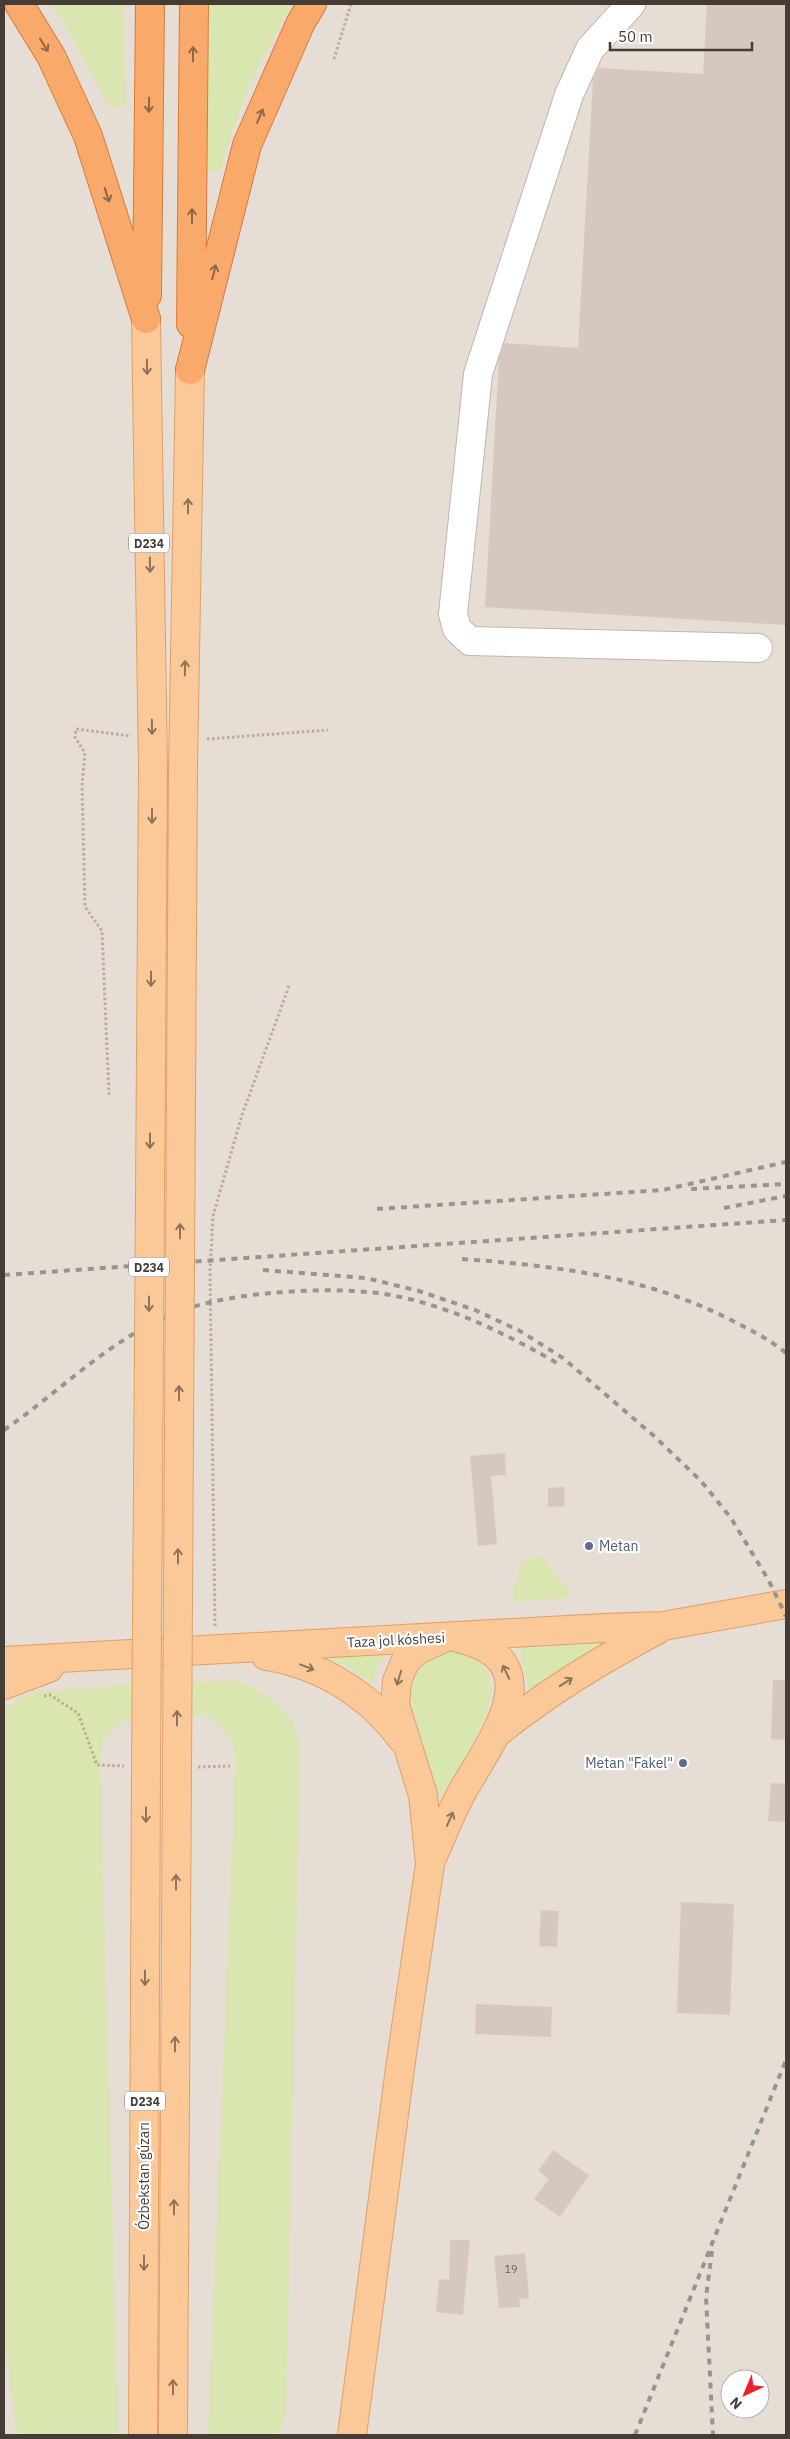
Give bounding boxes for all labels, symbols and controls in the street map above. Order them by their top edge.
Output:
scale bar [610,20,752,52]
text: 50 m [618,27,653,46]
one-way arrow [40,38,50,52]
one-way arrow [188,46,198,62]
one-way arrow [144,96,154,113]
one-way arrow [255,109,265,124]
one-way arrow [102,186,112,202]
one-way arrow [187,209,197,225]
one-way arrow [210,264,219,280]
one-way arrow [142,359,152,375]
one-way arrow [183,498,193,514]
road number: D234 [129,534,169,552]
one-way arrow [145,556,155,573]
one-way arrow [180,660,190,676]
one-way arrow [147,719,157,735]
one-way arrow [147,808,157,824]
one-way arrow [146,970,156,987]
one-way arrow [145,1133,155,1149]
one-way arrow [175,1223,185,1240]
road number: D234 [129,1258,169,1276]
one-way arrow [144,1296,154,1312]
one-way arrow [174,1386,184,1402]
place label: Metan [599,1537,638,1555]
marker: Metan [583,1540,595,1552]
one-way arrow [173,1548,183,1564]
street label: Taza jol kóshesi [347,1628,445,1652]
one-way arrow [299,1662,314,1672]
one-way arrow [501,1665,511,1680]
one-way arrow [394,1670,404,1686]
one-way arrow [558,1677,572,1687]
one-way arrow [172,1711,182,1727]
place label: Metan "Fakel" [585,1754,673,1772]
marker: Metan "Fakel" [677,1757,689,1769]
one-way arrow [141,1807,151,1823]
one-way arrow [445,1812,455,1827]
one-way arrow [171,1874,181,1890]
one-way arrow [140,1970,150,1986]
one-way arrow [170,2036,180,2052]
road number: D234 [125,2092,165,2110]
street label: Ózbekstan gúzarı [134,2122,153,2230]
one-way arrow [170,2199,179,2215]
one-way arrow [139,2254,149,2271]
house number: 19 [504,2262,518,2276]
north arrow [720,2369,770,2419]
one-way arrow [168,2379,178,2395]
text: N [726,2393,746,2413]

